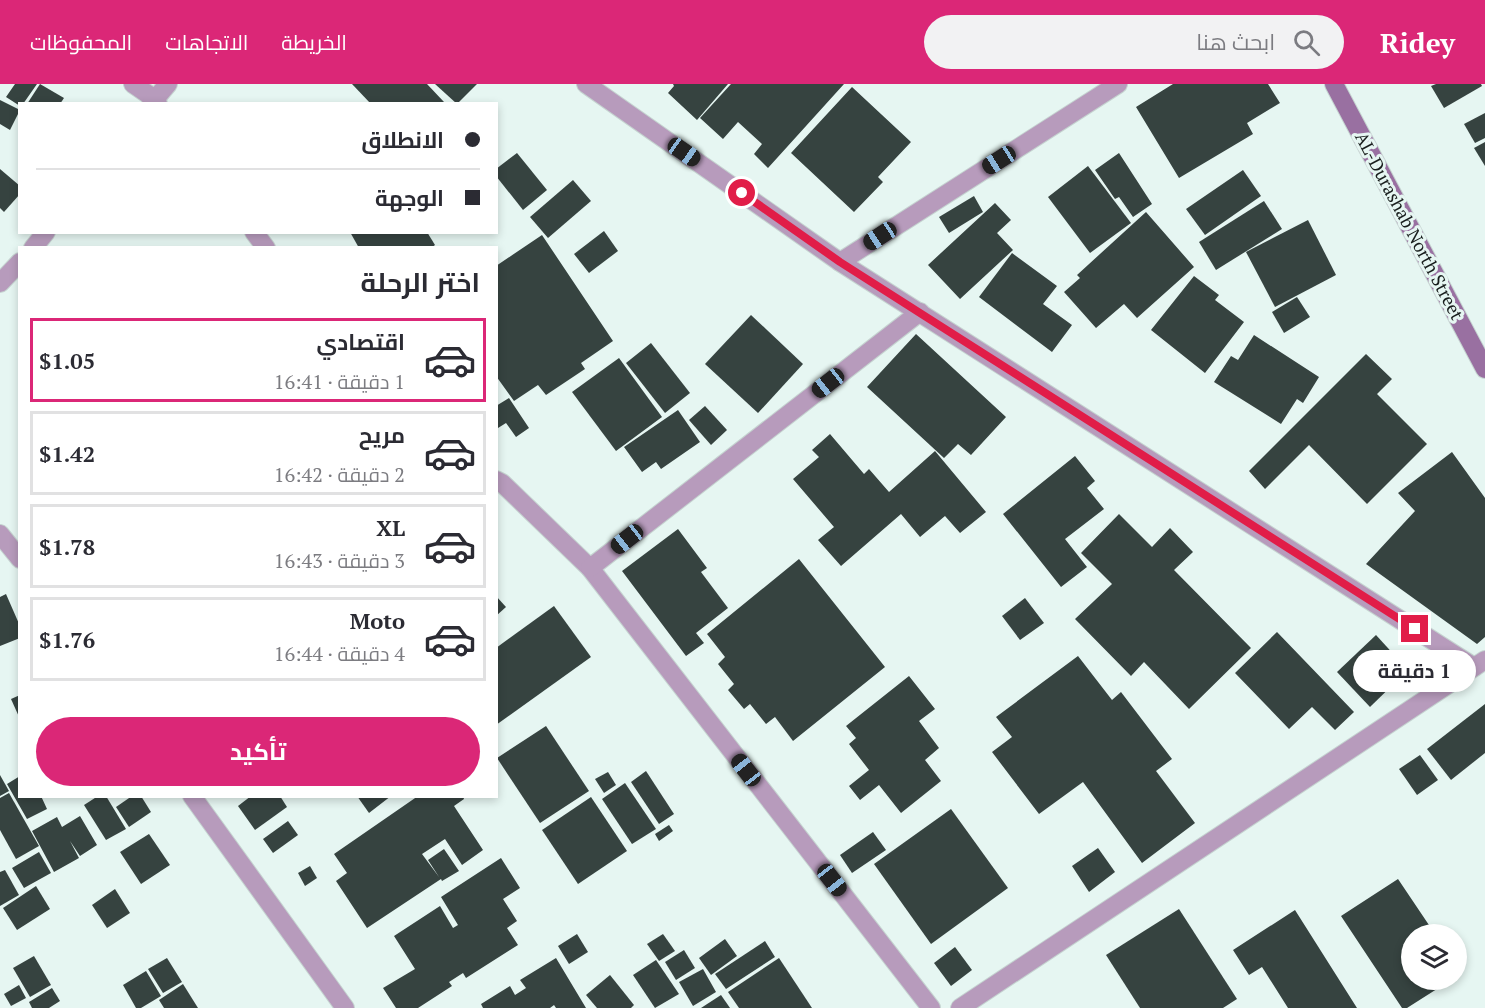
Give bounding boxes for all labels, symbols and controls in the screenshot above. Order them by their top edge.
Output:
search box [924,15,1344,69]
text: Ridey [1380,24,1455,61]
icon: search [1290,26,1323,59]
text: ابحث هنا [1196,27,1275,56]
text: المحفوظات [30,28,132,56]
text: الاتجاهات [165,28,248,56]
text: الخريطة [281,28,347,56]
text: الانطلاق [361,125,444,154]
street label: AL-Durashab North Street [1350,127,1470,324]
car [664,134,704,170]
car [979,143,1019,177]
route start [728,179,755,206]
text: الوجهة [375,183,444,212]
car [860,219,900,253]
text: اختر الرحلة [360,264,480,300]
text: اقتصادي [316,327,405,356]
icon: car [423,333,477,387]
text: $1.05 [39,346,95,375]
car [808,365,848,401]
text: 1 دقيقة · 16:41 [274,368,405,395]
text: مريح [359,420,405,449]
icon: car [423,426,477,480]
text: $1.42 [39,439,95,468]
text: 2 دقيقة · 16:42 [274,461,405,488]
text: XL [376,513,405,542]
icon: car [423,519,477,573]
car [607,521,647,557]
text: $1.78 [39,532,95,561]
text: 3 دقيقة · 16:43 [274,547,405,574]
text: Moto [350,606,405,635]
icon: car [423,612,477,666]
route end [1401,615,1428,642]
text: $1.76 [39,625,95,654]
text: 4 دقيقة · 16:44 [274,640,405,667]
callout: 1 دقيقة [1354,650,1476,692]
text: 1 دقيقة [1378,657,1451,684]
button: تأكيد [36,717,480,786]
car [728,750,764,790]
car [814,860,850,900]
map controls [1401,924,1467,990]
button: layers [1401,924,1467,990]

